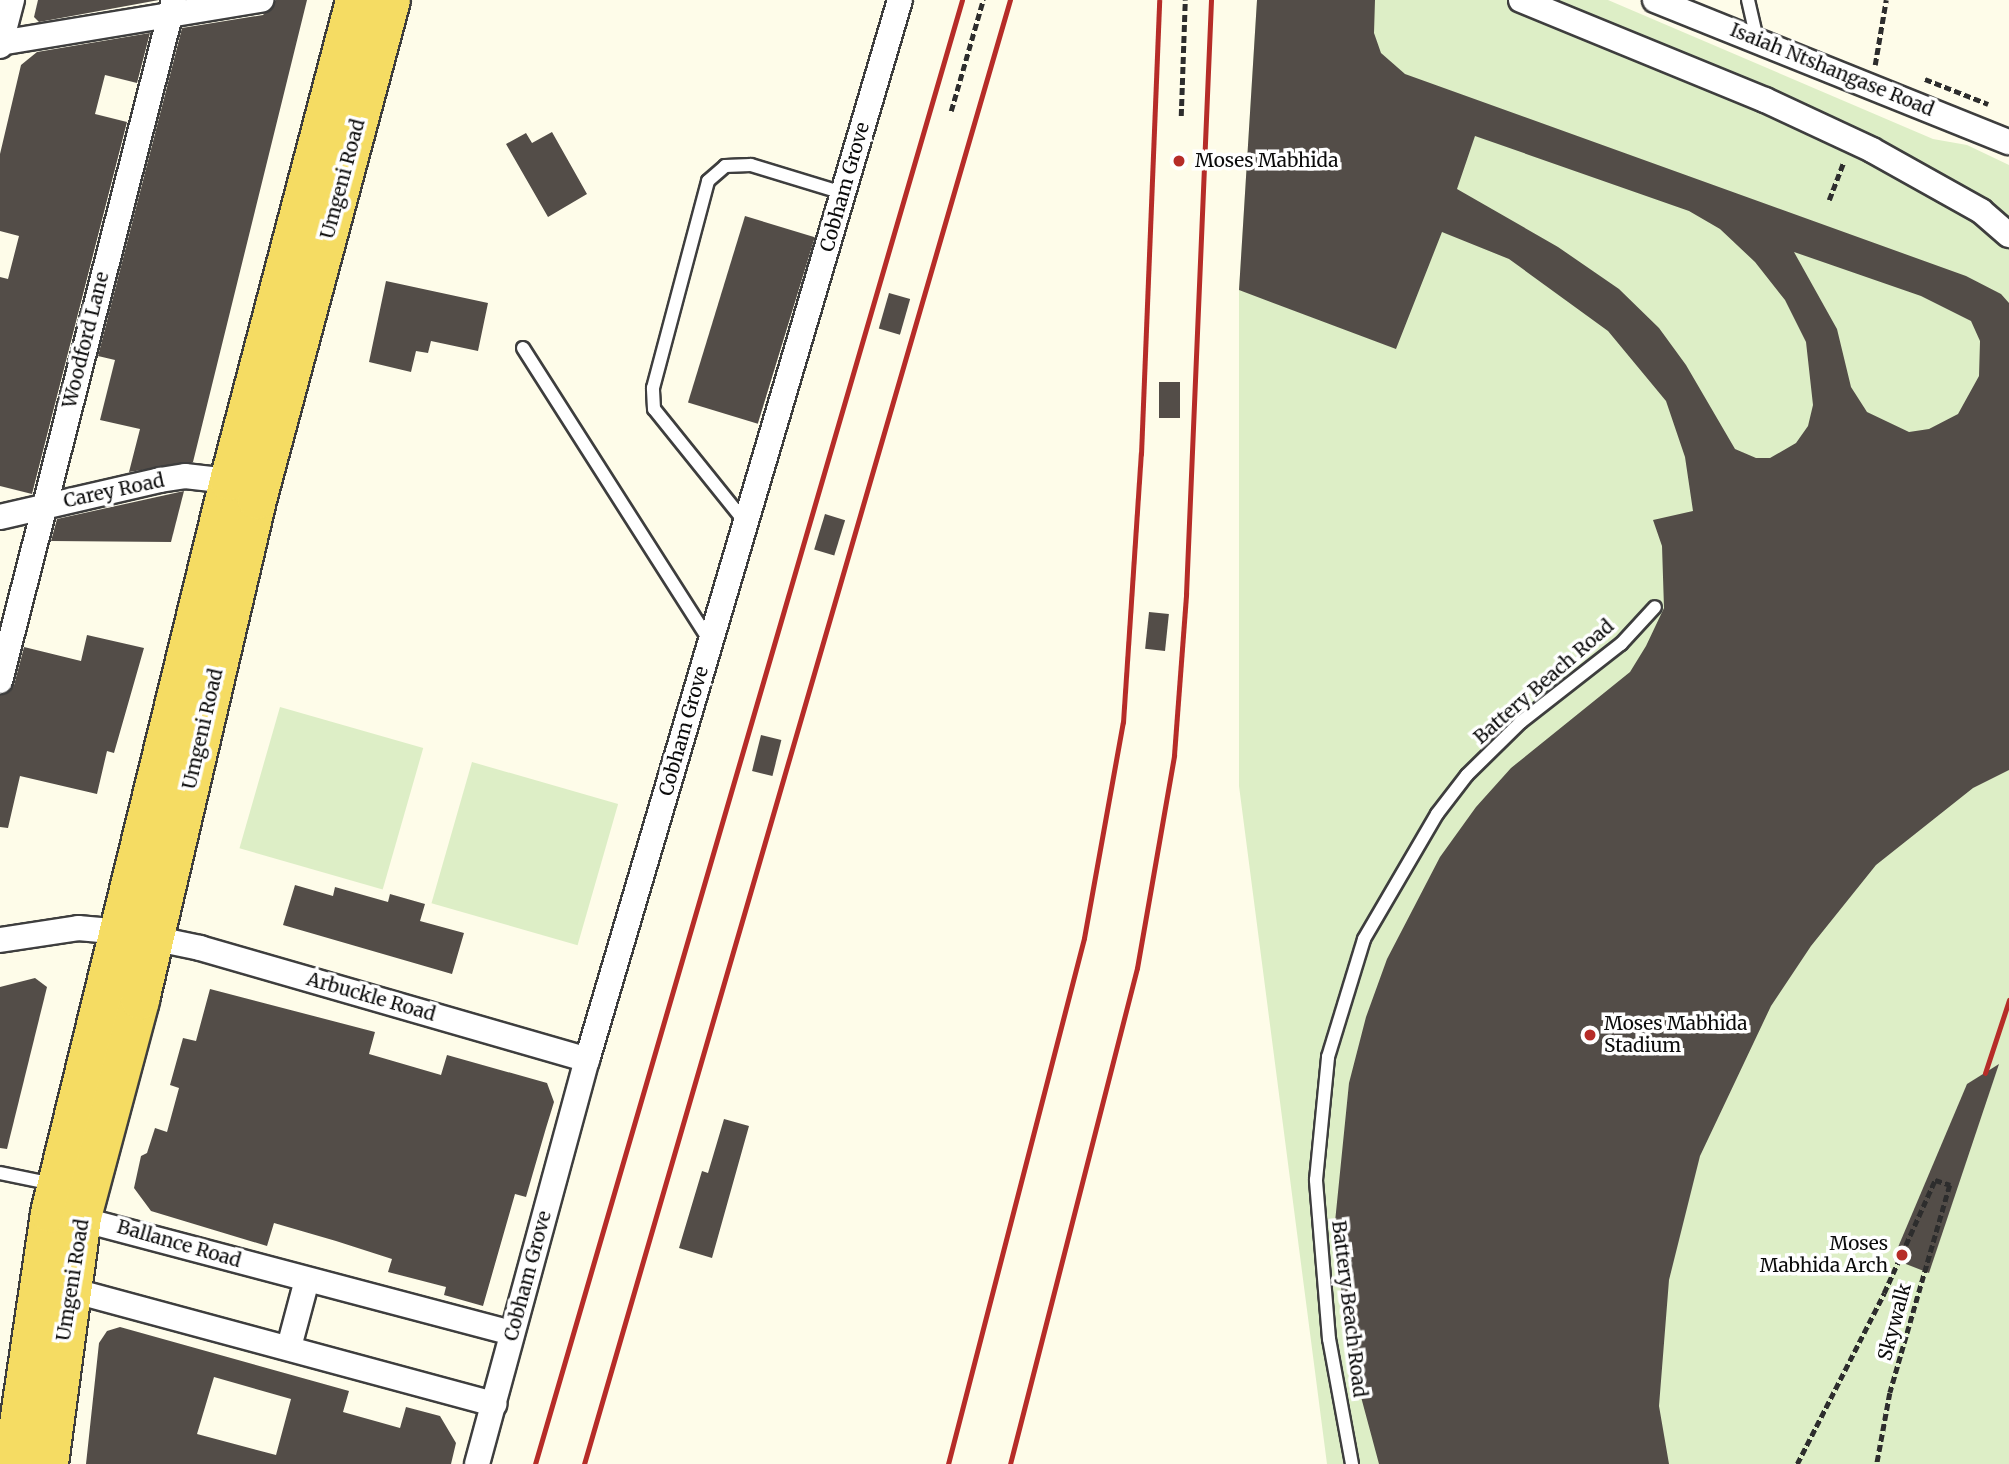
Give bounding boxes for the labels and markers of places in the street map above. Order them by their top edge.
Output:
place label: Moses Mabhida [1195,150,1338,172]
marker: Moses Mabhida [1169,151,1189,171]
place label: Moses Mabhida Stadium [1604,1013,1747,1057]
marker: Moses Mabhida Stadium [1582,1027,1598,1043]
place label: Moses Mabhida Arch [1760,1233,1888,1277]
marker: Moses Mabhida Arch [1894,1247,1910,1263]

